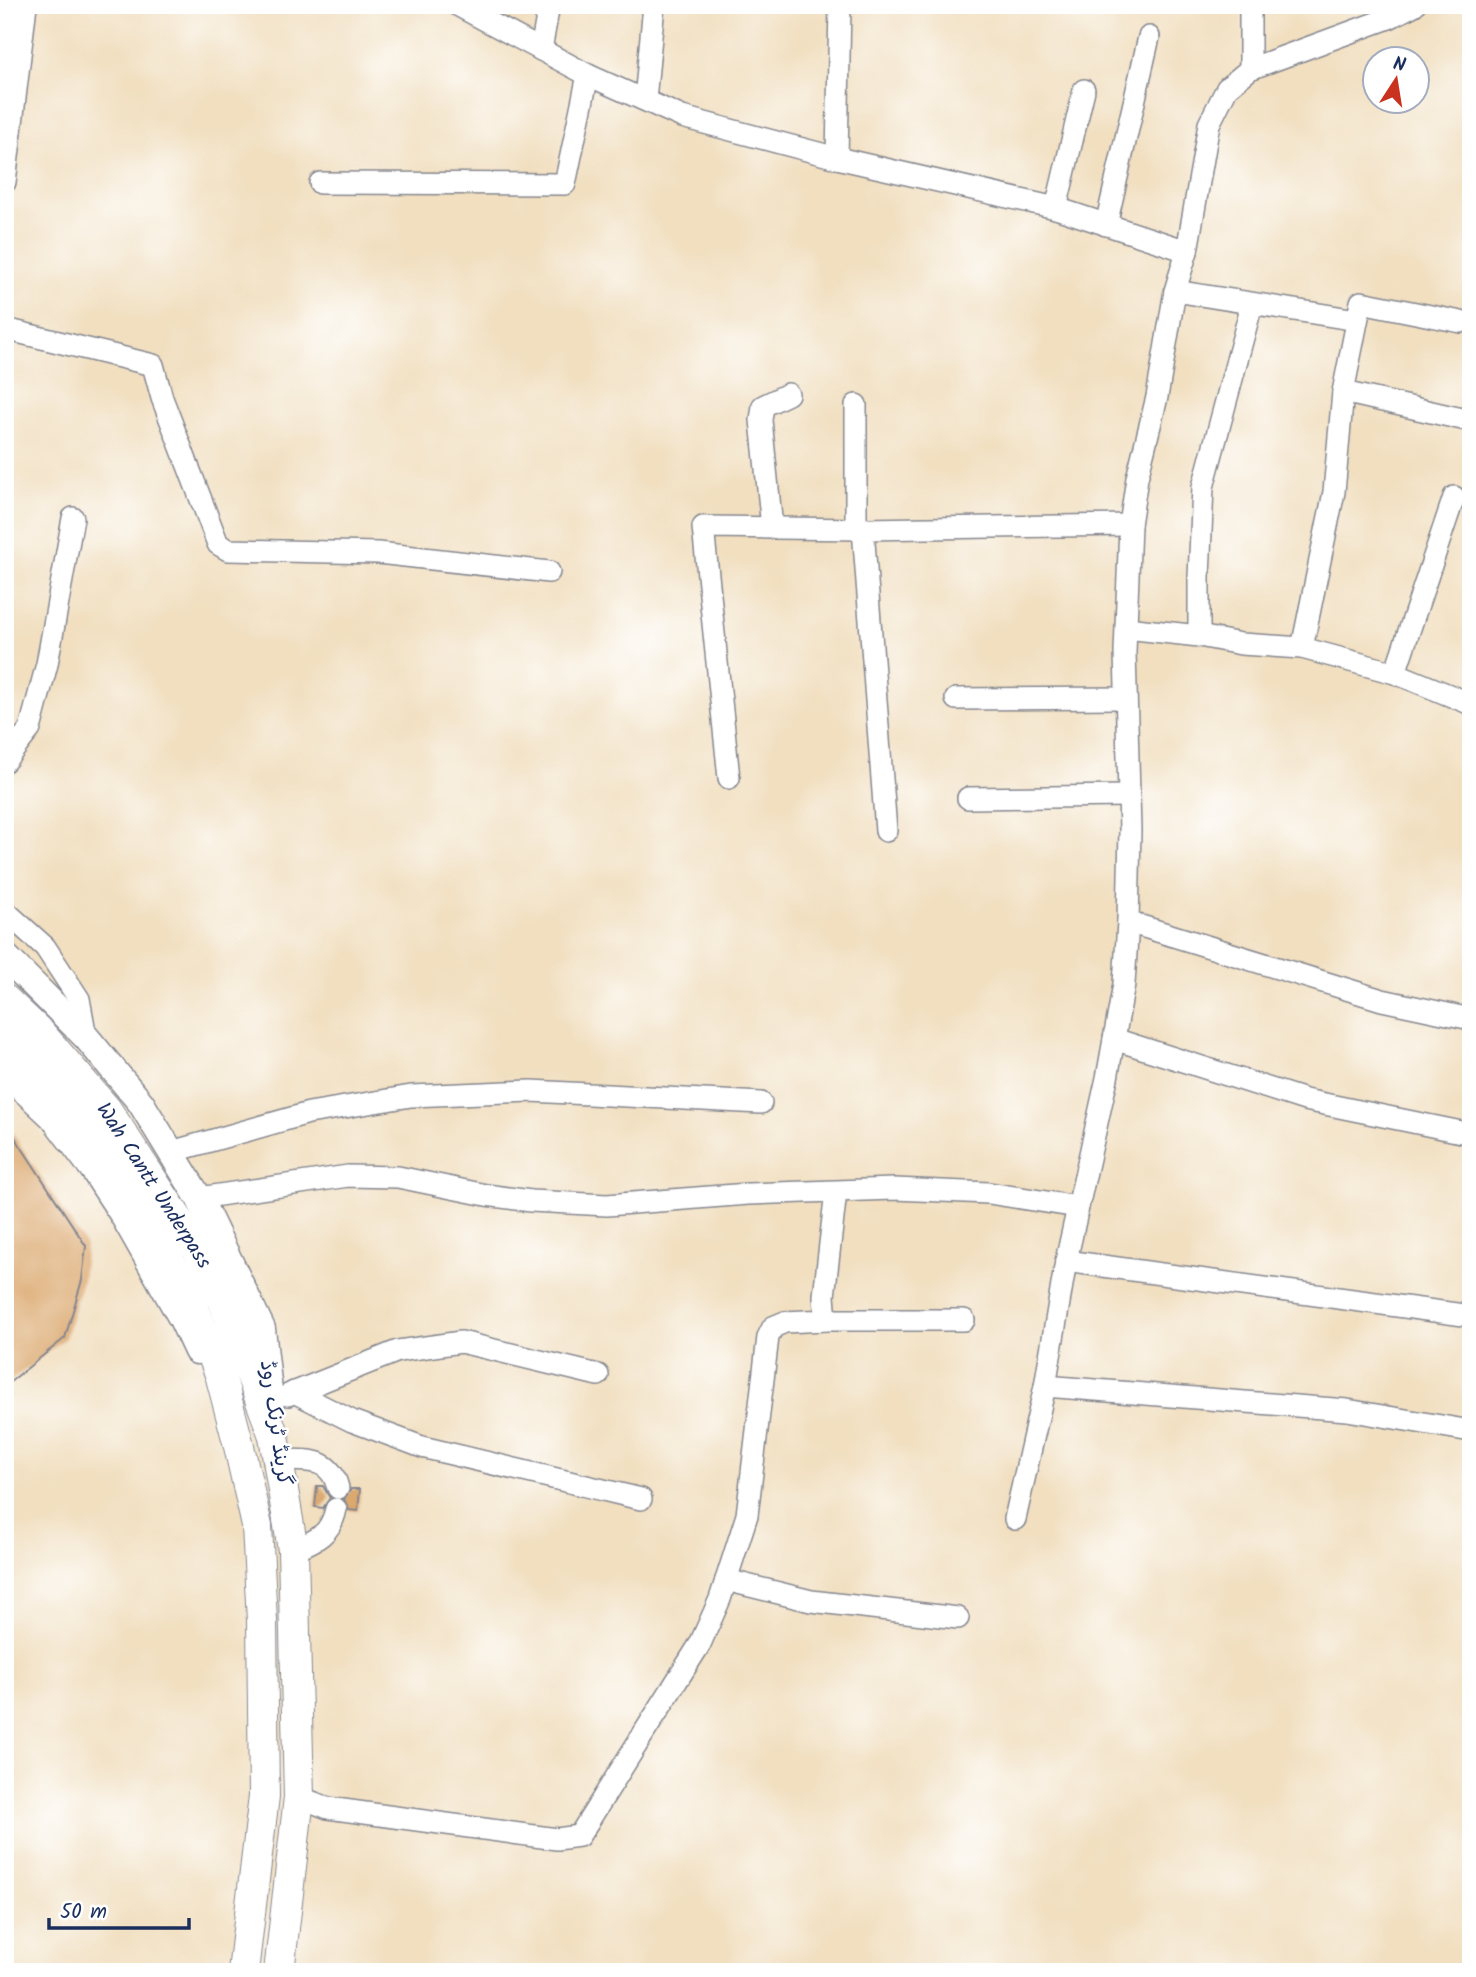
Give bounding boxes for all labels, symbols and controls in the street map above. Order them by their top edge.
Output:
north arrow [1360,46,1430,116]
text: N [1390,49,1408,81]
street label: Wah Cantt Underpass [87,1096,219,1276]
street label: گرینڈ ٹرنک روڈ [250,1358,300,1488]
scale bar [49,1886,189,1930]
text: 50 m [60,1896,107,1929]

